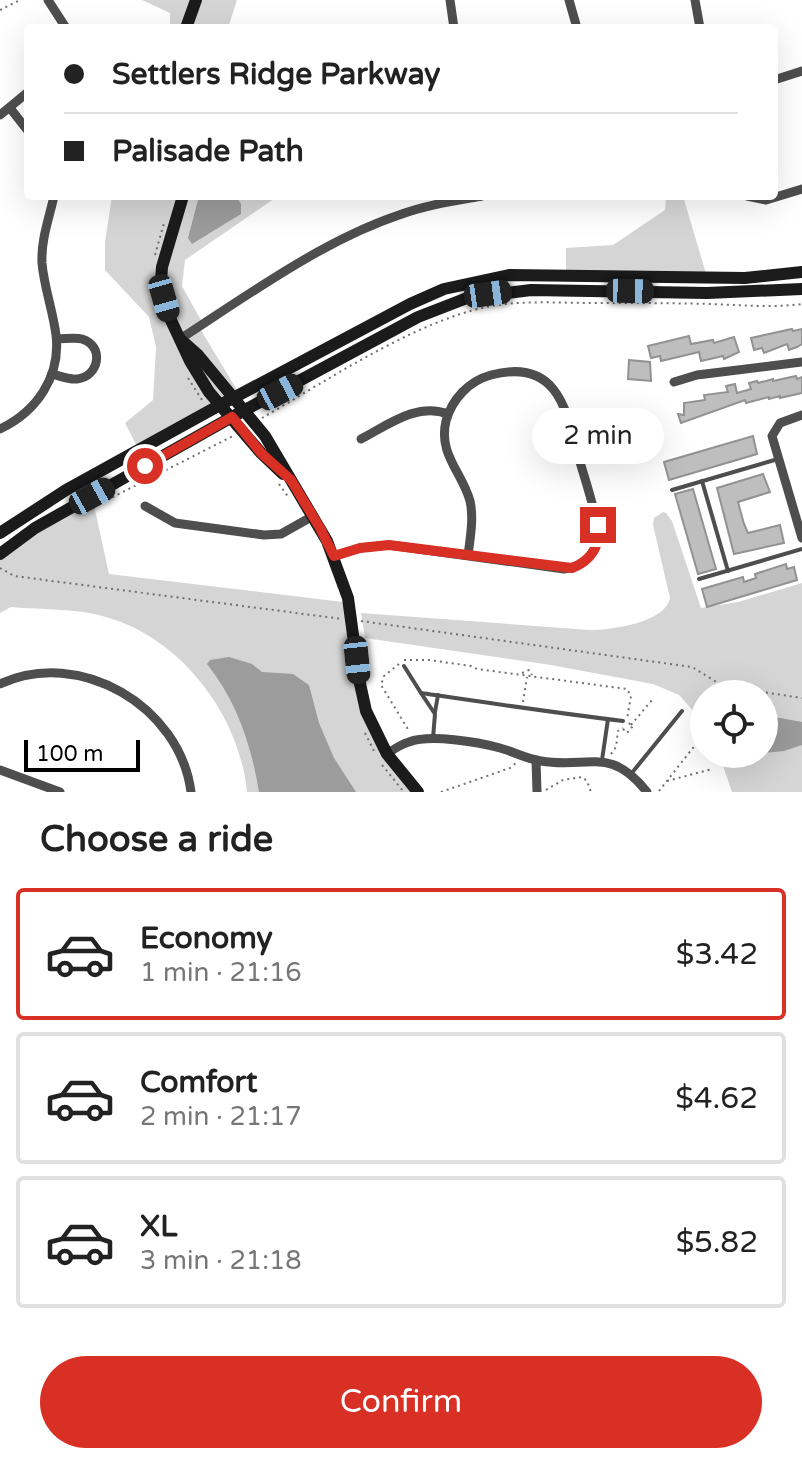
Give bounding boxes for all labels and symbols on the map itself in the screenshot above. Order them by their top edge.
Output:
car [146,272,182,324]
car [463,279,513,309]
car [606,279,654,303]
car [253,370,307,414]
callout: 2 min [532,409,664,465]
route start [127,448,163,484]
car [65,474,119,518]
route end [580,507,616,543]
car [343,635,371,685]
scale bar [24,736,140,772]

